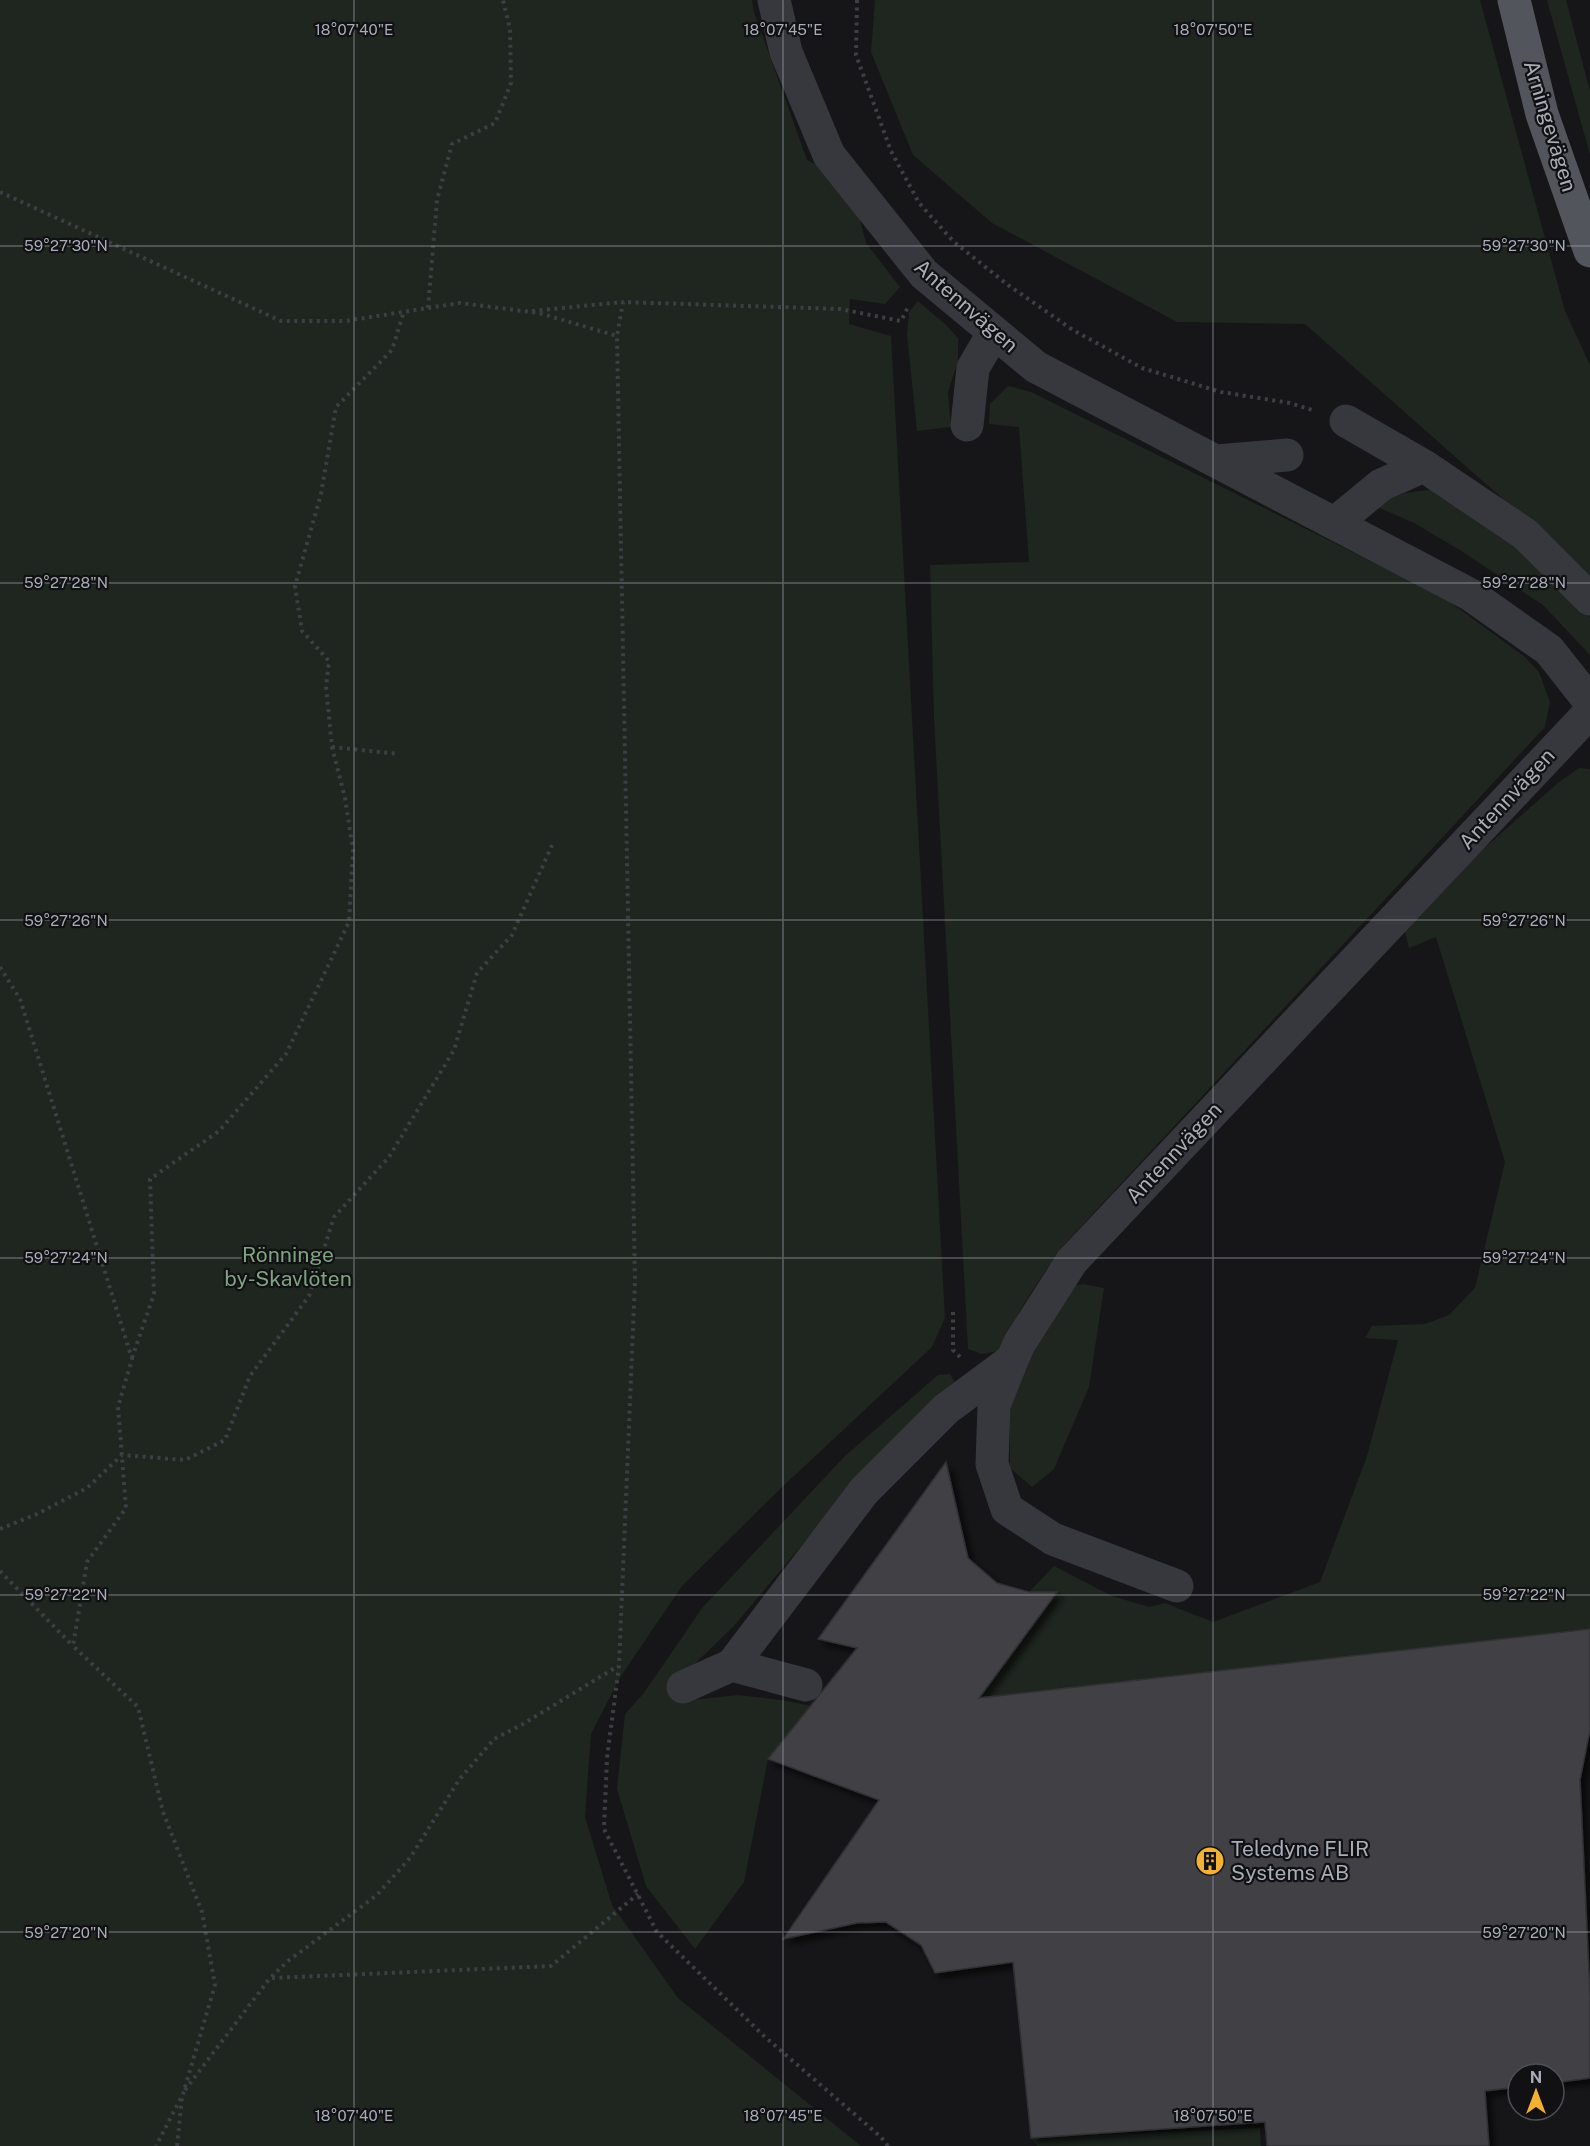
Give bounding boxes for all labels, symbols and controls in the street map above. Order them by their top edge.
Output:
text: 18°07'40"E [315,21,393,38]
text: 18°07'45"E [744,21,823,38]
text: 18°07'50"E [1174,21,1252,38]
street label: Arningevägen [1519,57,1582,194]
text: 59°27'30"N [24,237,108,254]
text: 59°27'30"N [1482,237,1566,254]
street label: Antennvägen [909,254,1023,357]
text: 59°27'28"N [24,574,108,591]
text: 59°27'28"N [1482,574,1566,591]
street label: Antennvägen [1454,743,1560,854]
text: 59°27'26"N [24,912,108,929]
text: 59°27'26"N [1482,912,1566,929]
street label: Antennvägen [1121,1097,1227,1208]
park label: Rönninge by-Skavlöten [224,1242,352,1291]
text: 59°27'24"N [24,1249,108,1266]
text: 59°27'24"N [1482,1249,1566,1266]
text: 59°27'22"N [24,1586,108,1603]
text: 59°27'22"N [1482,1586,1566,1603]
place label: Teledyne FLIR Systems AB [1231,1836,1369,1885]
building icon: Teledyne FLIR Systems AB [1194,1845,1226,1877]
text: 59°27'20"N [24,1924,108,1941]
text: 59°27'20"N [1482,1924,1566,1941]
north arrow [1506,2062,1566,2122]
text: N [1530,2068,1542,2087]
text: 18°07'40"E [315,2107,393,2124]
text: 18°07'45"E [744,2107,823,2124]
text: 18°07'50"E [1174,2107,1252,2124]

